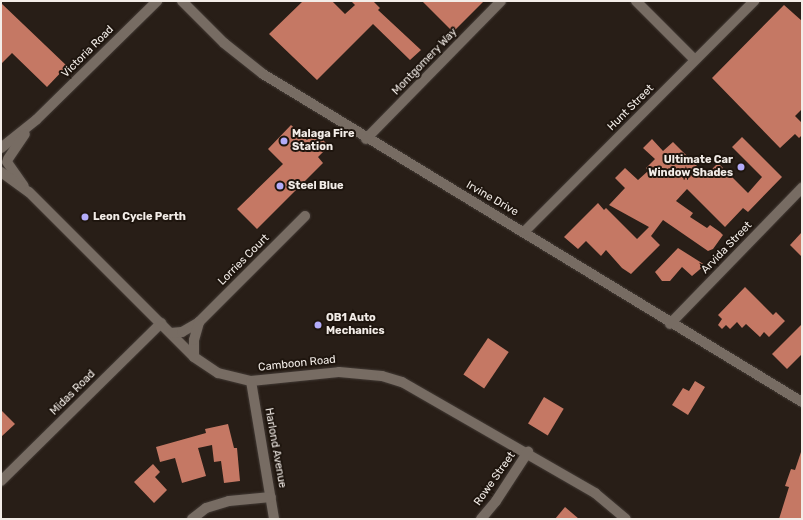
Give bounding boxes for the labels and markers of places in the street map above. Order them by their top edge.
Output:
place label: Malaga Fire Station [292,128,354,154]
marker: Malaga Fire Station [279,136,289,146]
place label: Ultimate Car Window Shades [648,154,733,180]
marker: Ultimate Car Window Shades [736,162,746,172]
place label: Steel Blue [288,179,343,193]
marker: Steel Blue [275,181,285,191]
place label: Leon Cycle Perth [93,210,186,224]
marker: Leon Cycle Perth [80,212,90,222]
place label: OB1 Auto Mechanics [326,312,385,338]
marker: OB1 Auto Mechanics [313,320,323,330]

